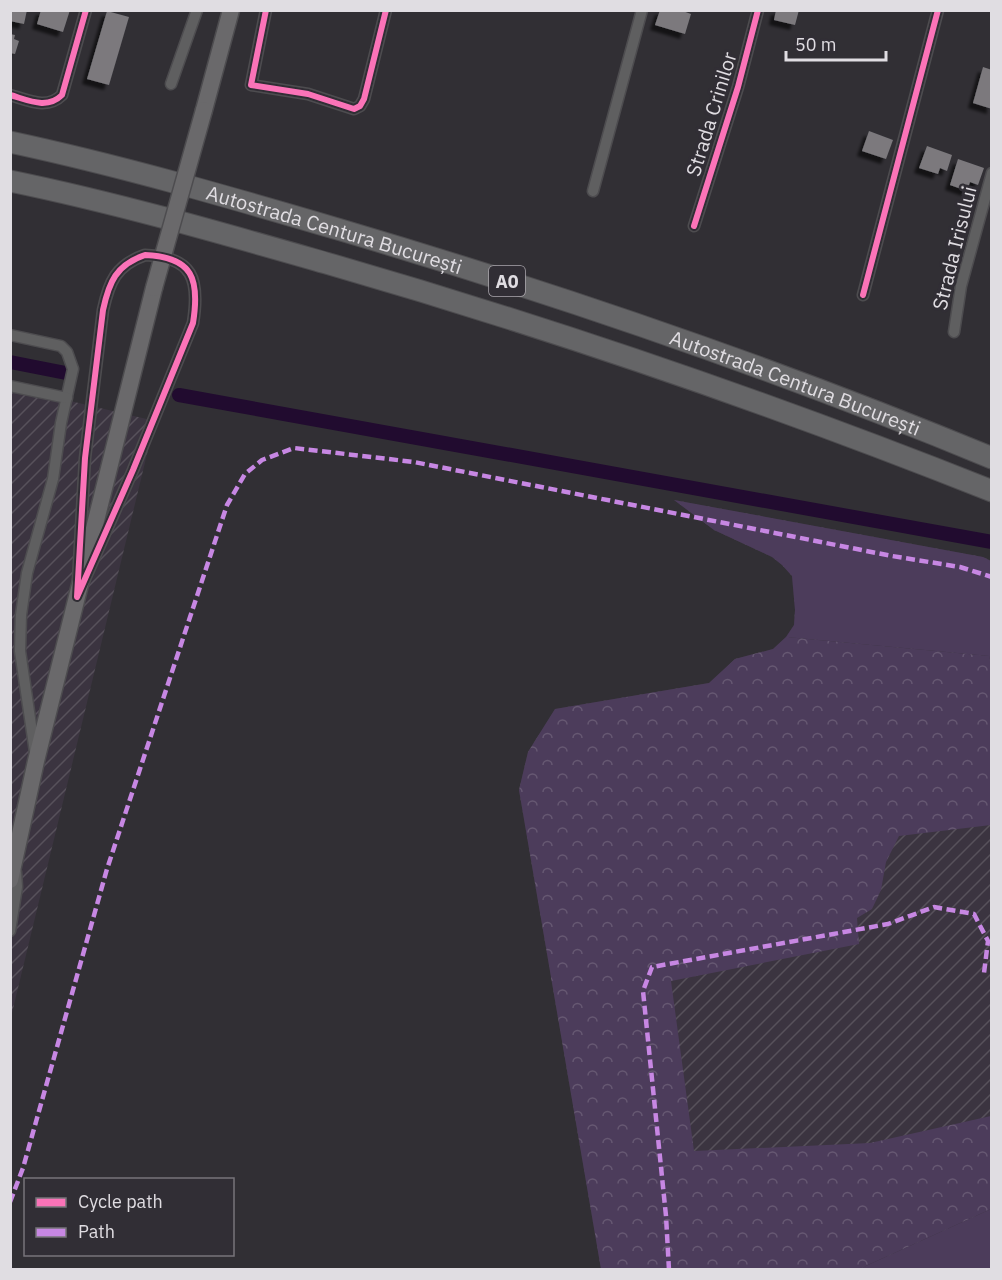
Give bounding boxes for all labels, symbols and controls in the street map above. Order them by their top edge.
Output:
scale bar [786,24,886,62]
text: 50 m [795,33,837,56]
street label: Strada Crinilor [679,49,743,179]
street label: Autostrada Centura București [203,178,466,280]
street label: Strada Irisului [926,183,982,313]
road number: A0 [489,266,525,296]
street label: Autostrada Centura București [667,323,925,441]
legend [24,1178,234,1256]
text: Cycle path [78,1190,163,1213]
text: Path [78,1220,115,1243]

